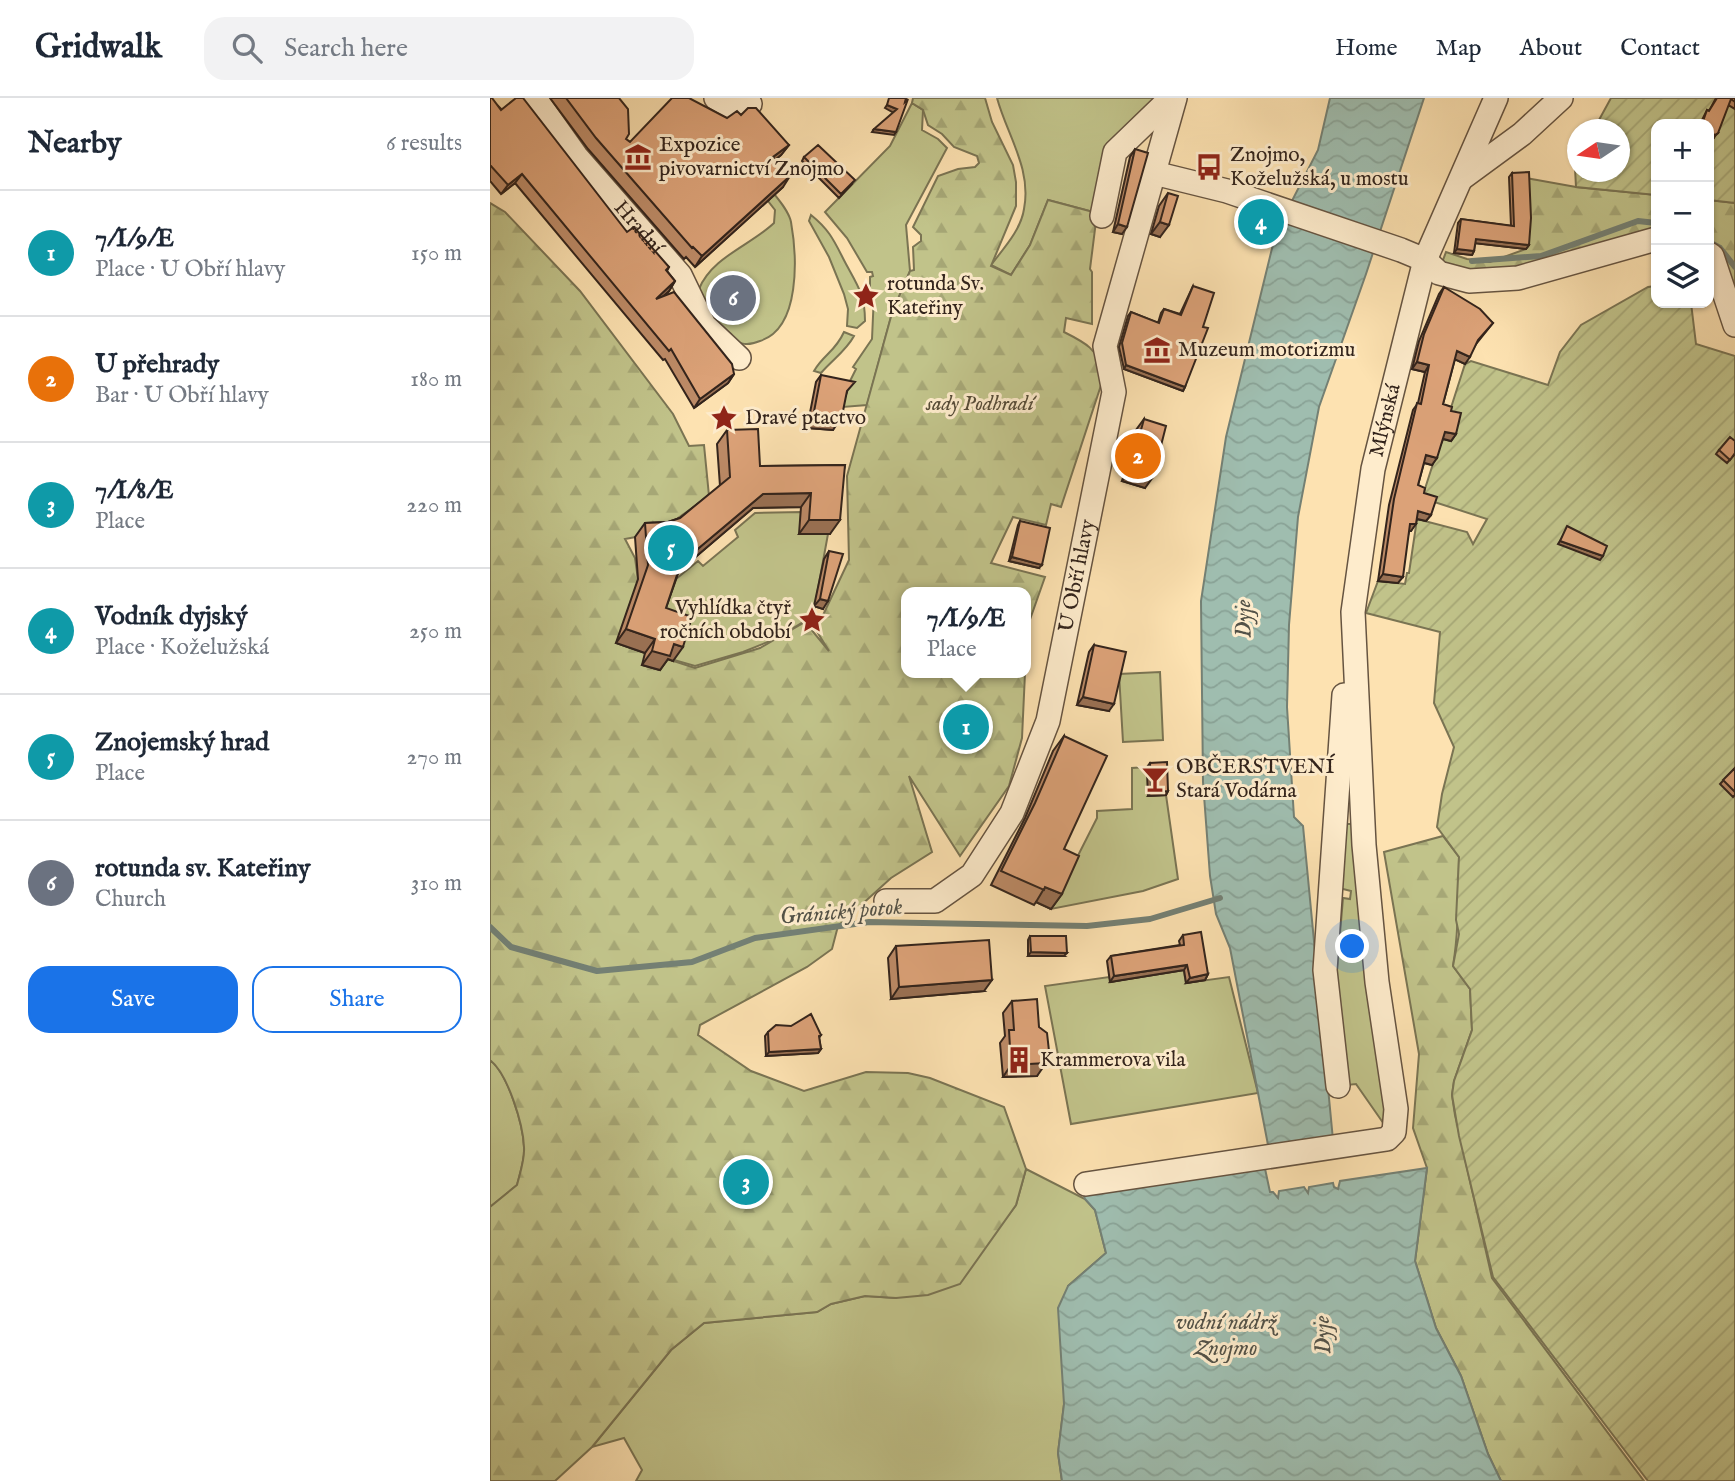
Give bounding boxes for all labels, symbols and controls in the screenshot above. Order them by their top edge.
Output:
search box [204,17,694,80]
text: Gridwalk [35,27,162,69]
icon: search [228,29,266,67]
text: Search here [284,32,408,65]
text: Home [1335,33,1398,64]
text: Map [1436,33,1482,64]
text: About [1520,33,1582,64]
text: Contact [1620,33,1700,64]
north arrow [1567,119,1630,182]
map controls [1651,119,1714,308]
button: + [1651,119,1714,182]
text: Nearby [28,125,121,163]
text: 6 results [386,129,462,158]
place label: Expozice pivovarnictví Znojmo [659,132,844,183]
museum icon: Expozice pivovarnictví Znojmo [623,142,653,172]
place label: Znojmo, Koželužská, u mostu [1230,142,1409,193]
bus stop icon: Znojmo, Koželužská, u mostu [1194,152,1224,182]
button: − [1651,182,1714,245]
street label: Hradní [608,195,670,261]
pin: 4 [1238,196,1284,248]
text: 7/I/9/E [95,222,174,255]
text: 1 [47,239,55,268]
text: 150 m [411,239,462,268]
button: layers [1651,245,1714,308]
text: Place · U Obří hlavy [95,255,285,284]
place label: rotunda Sv. Kateřiny [887,271,984,322]
pin: 6 [710,272,756,324]
place icon: rotunda Sv. Kateřiny [851,281,881,311]
museum icon: Muzeum motorizmu [1142,335,1172,365]
place label: Muzeum motorizmu [1178,337,1355,364]
text: U přehrady [95,348,219,381]
text: 2 [46,365,56,394]
text: 180 m [410,365,462,394]
street label: Mlýnská [1363,380,1407,460]
text: Bar · U Obří hlavy [95,381,269,410]
park label: sady Podhradí [925,391,1038,418]
place icon: Dravé ptactvo [709,403,739,433]
place label: Dravé ptactvo [745,405,866,432]
pin: 2 [1115,430,1161,482]
text: 7/I/8/E [95,474,173,507]
text: 3 [47,491,55,520]
text: 220 m [406,491,462,520]
text: Place [95,507,145,536]
street label: U Obří hlavy [1053,516,1102,634]
pin: 5 [648,522,694,574]
popup [901,587,1031,678]
place label: Vyhlídka čtyř ročních období [660,595,792,646]
water label: Dyje [1229,599,1259,638]
text: Vodník dyjský [95,600,247,633]
text: 7/I/9/E [926,602,1006,635]
place icon: Vyhlídka čtyř ročních období [797,605,827,635]
text: 4 [45,617,57,646]
text: 250 m [409,617,462,646]
text: Place · Koželužská [95,633,269,662]
text: Place [926,635,976,664]
pin: 1 [943,701,989,753]
text: Znojemský hrad [95,726,269,759]
text: 5 [47,743,55,772]
text: 270 m [407,743,462,772]
place label: OBČERSTVENÍ Stará Vodárna [1176,753,1335,805]
text: Place [95,759,145,788]
bar icon: OBČERSTVENÍ Stará Vodárna [1140,764,1170,794]
text: rotunda sv. Kateřiny [95,852,311,885]
text: 6 [46,869,56,898]
text: 310 m [411,869,462,898]
text: Church [95,885,166,914]
water label: Gránický potok [778,892,904,932]
your location [1335,929,1369,963]
button: Save [28,966,238,1033]
button: Share [252,966,462,1033]
building icon: Krammerova vila [1004,1045,1034,1075]
place label: Krammerova vila [1040,1047,1186,1074]
pin: 3 [723,1156,769,1208]
water label: vodní nádrž Znojmo [1176,1308,1279,1364]
water label: Dyje [1307,1315,1338,1355]

